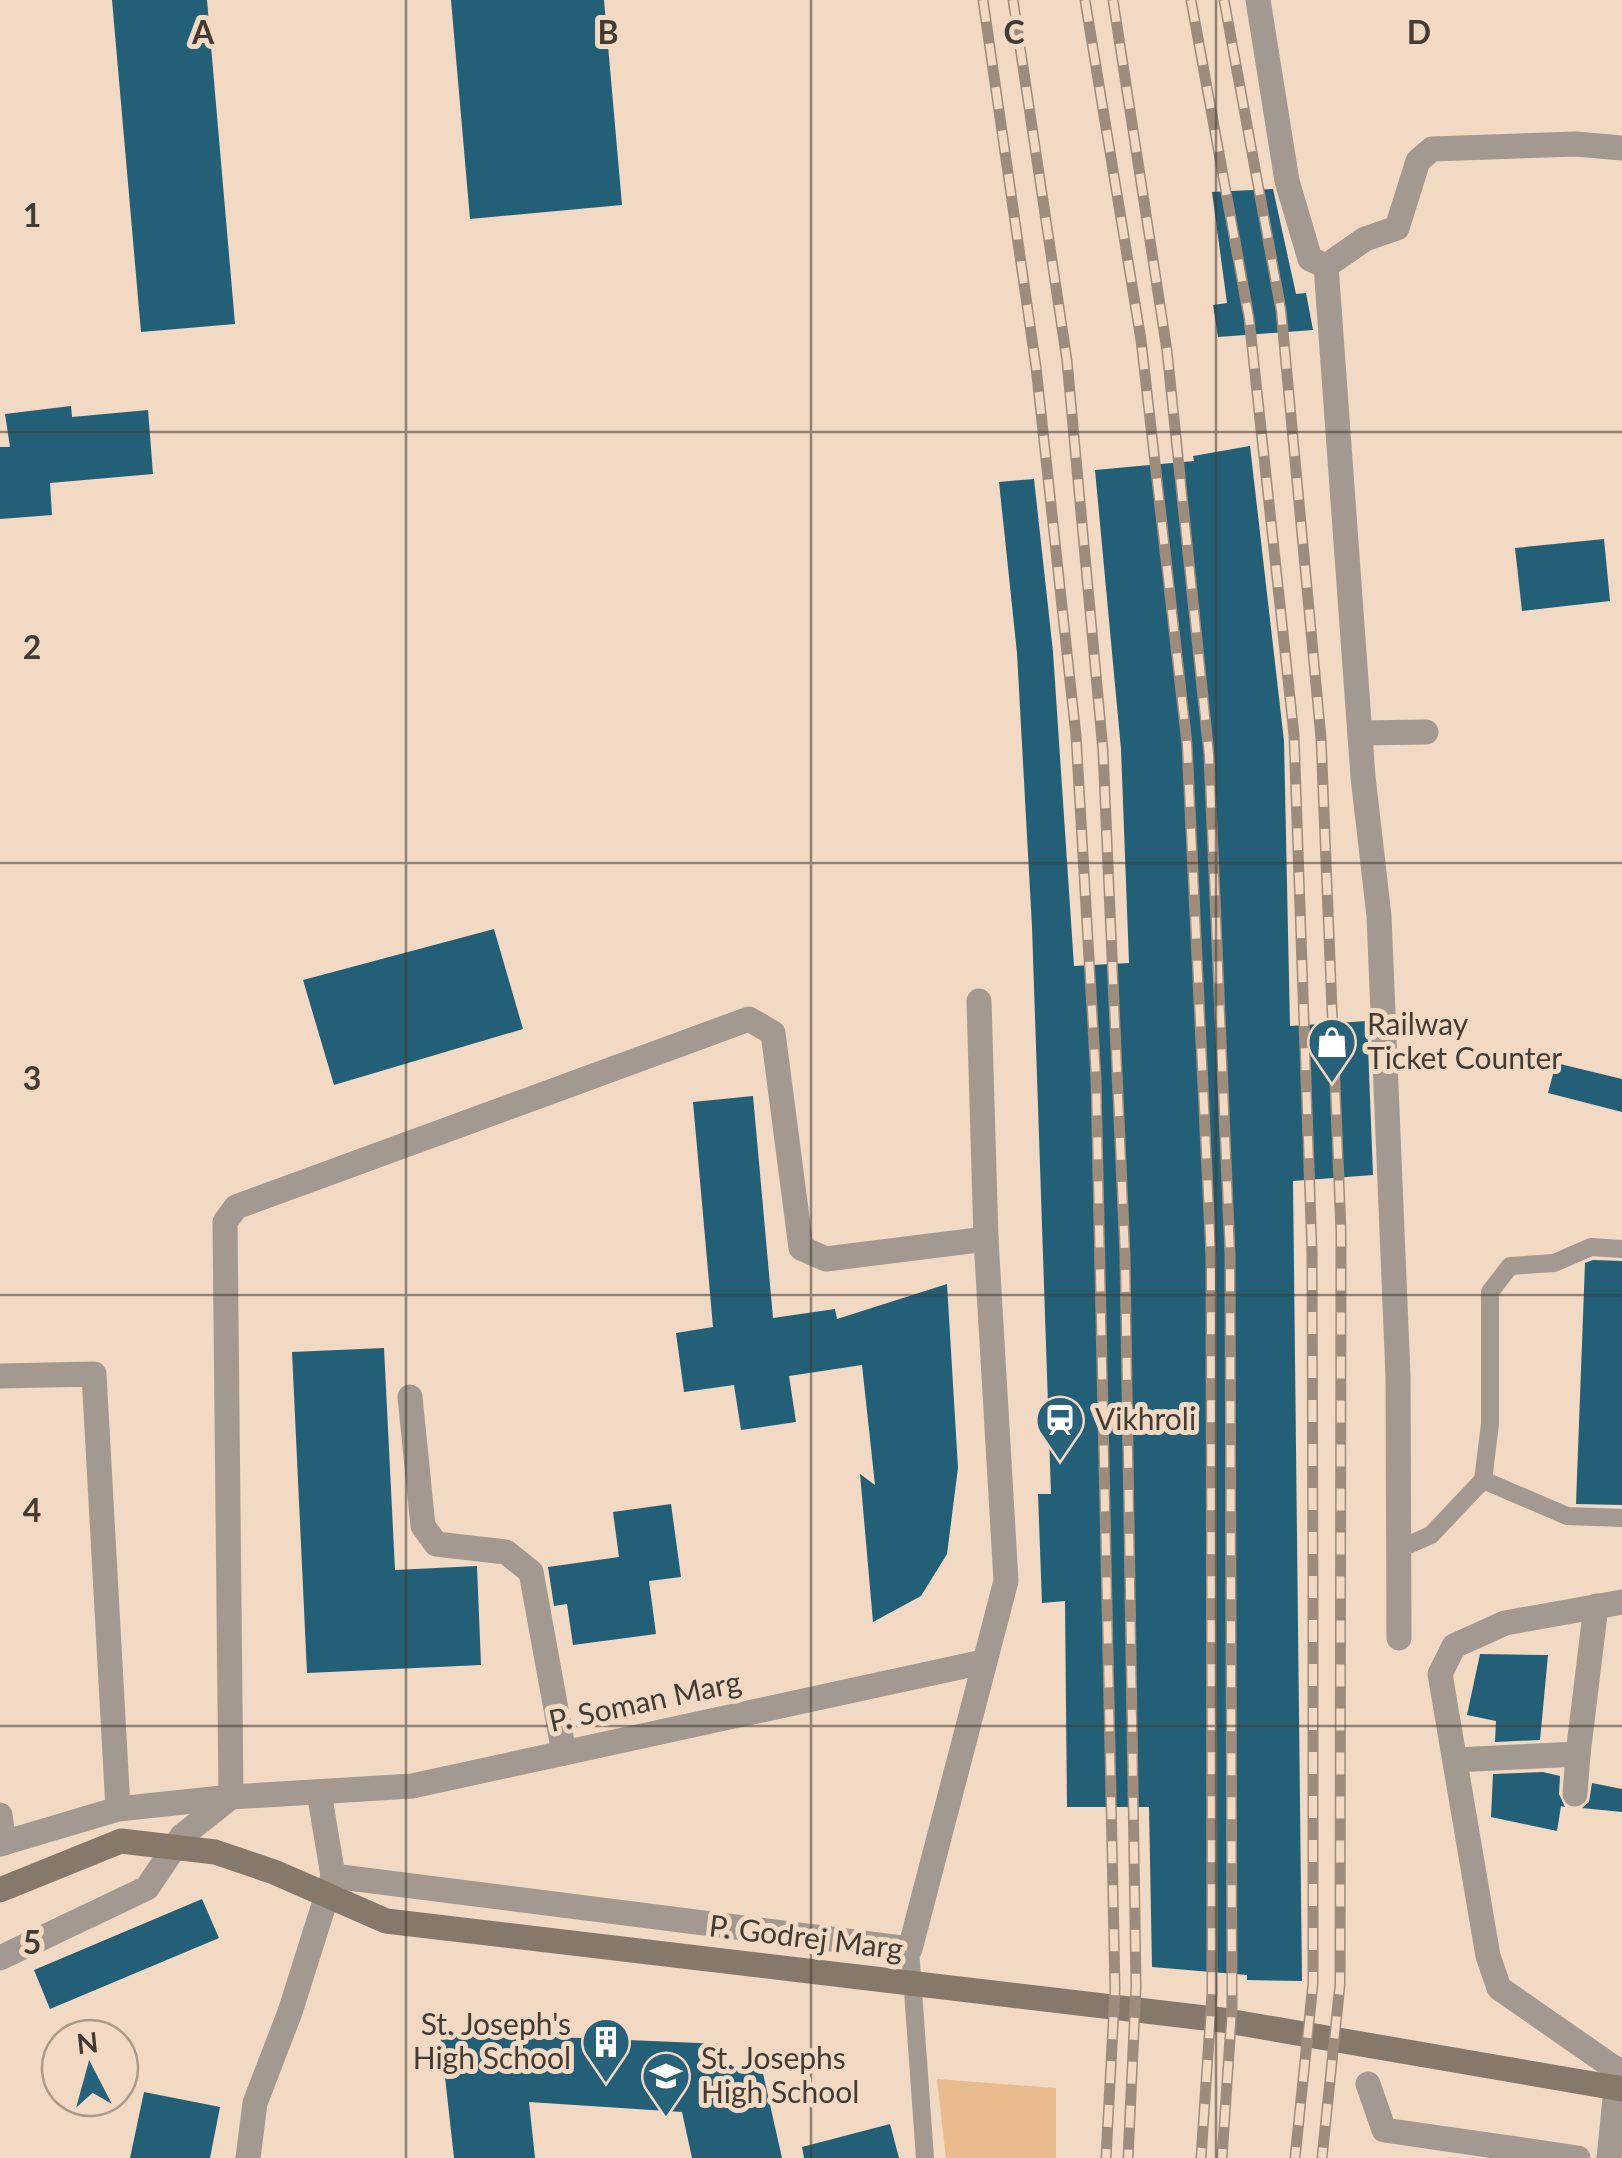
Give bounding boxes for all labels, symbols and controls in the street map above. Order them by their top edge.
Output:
text: A [191,12,215,51]
text: B [597,12,619,51]
text: C [1003,12,1025,51]
text: D [1407,12,1431,51]
text: 1 [23,195,41,234]
text: 2 [23,627,41,666]
place label: Railway Ticket Counter [1367,1005,1562,1075]
shop icon: Railway Ticket Counter [1306,1016,1358,1084]
text: 3 [23,1058,41,1097]
station icon: Vikhroli [1034,1394,1086,1462]
place label: Vikhroli [1095,1400,1196,1436]
text: 4 [23,1490,41,1529]
street label: P. Soman Marg [545,1662,744,1738]
street label: P. Godrej Marg [707,1906,905,1966]
text: 5 [23,1922,41,1961]
place label: St. Joseph's High School [413,2005,571,2075]
building icon: St. Joseph's High School [580,2016,632,2084]
north arrow [40,2018,140,2118]
text: N [75,2024,100,2060]
place label: St. Josephs High School [701,2039,859,2109]
school or university icon: St. Josephs High School [640,2050,692,2118]

